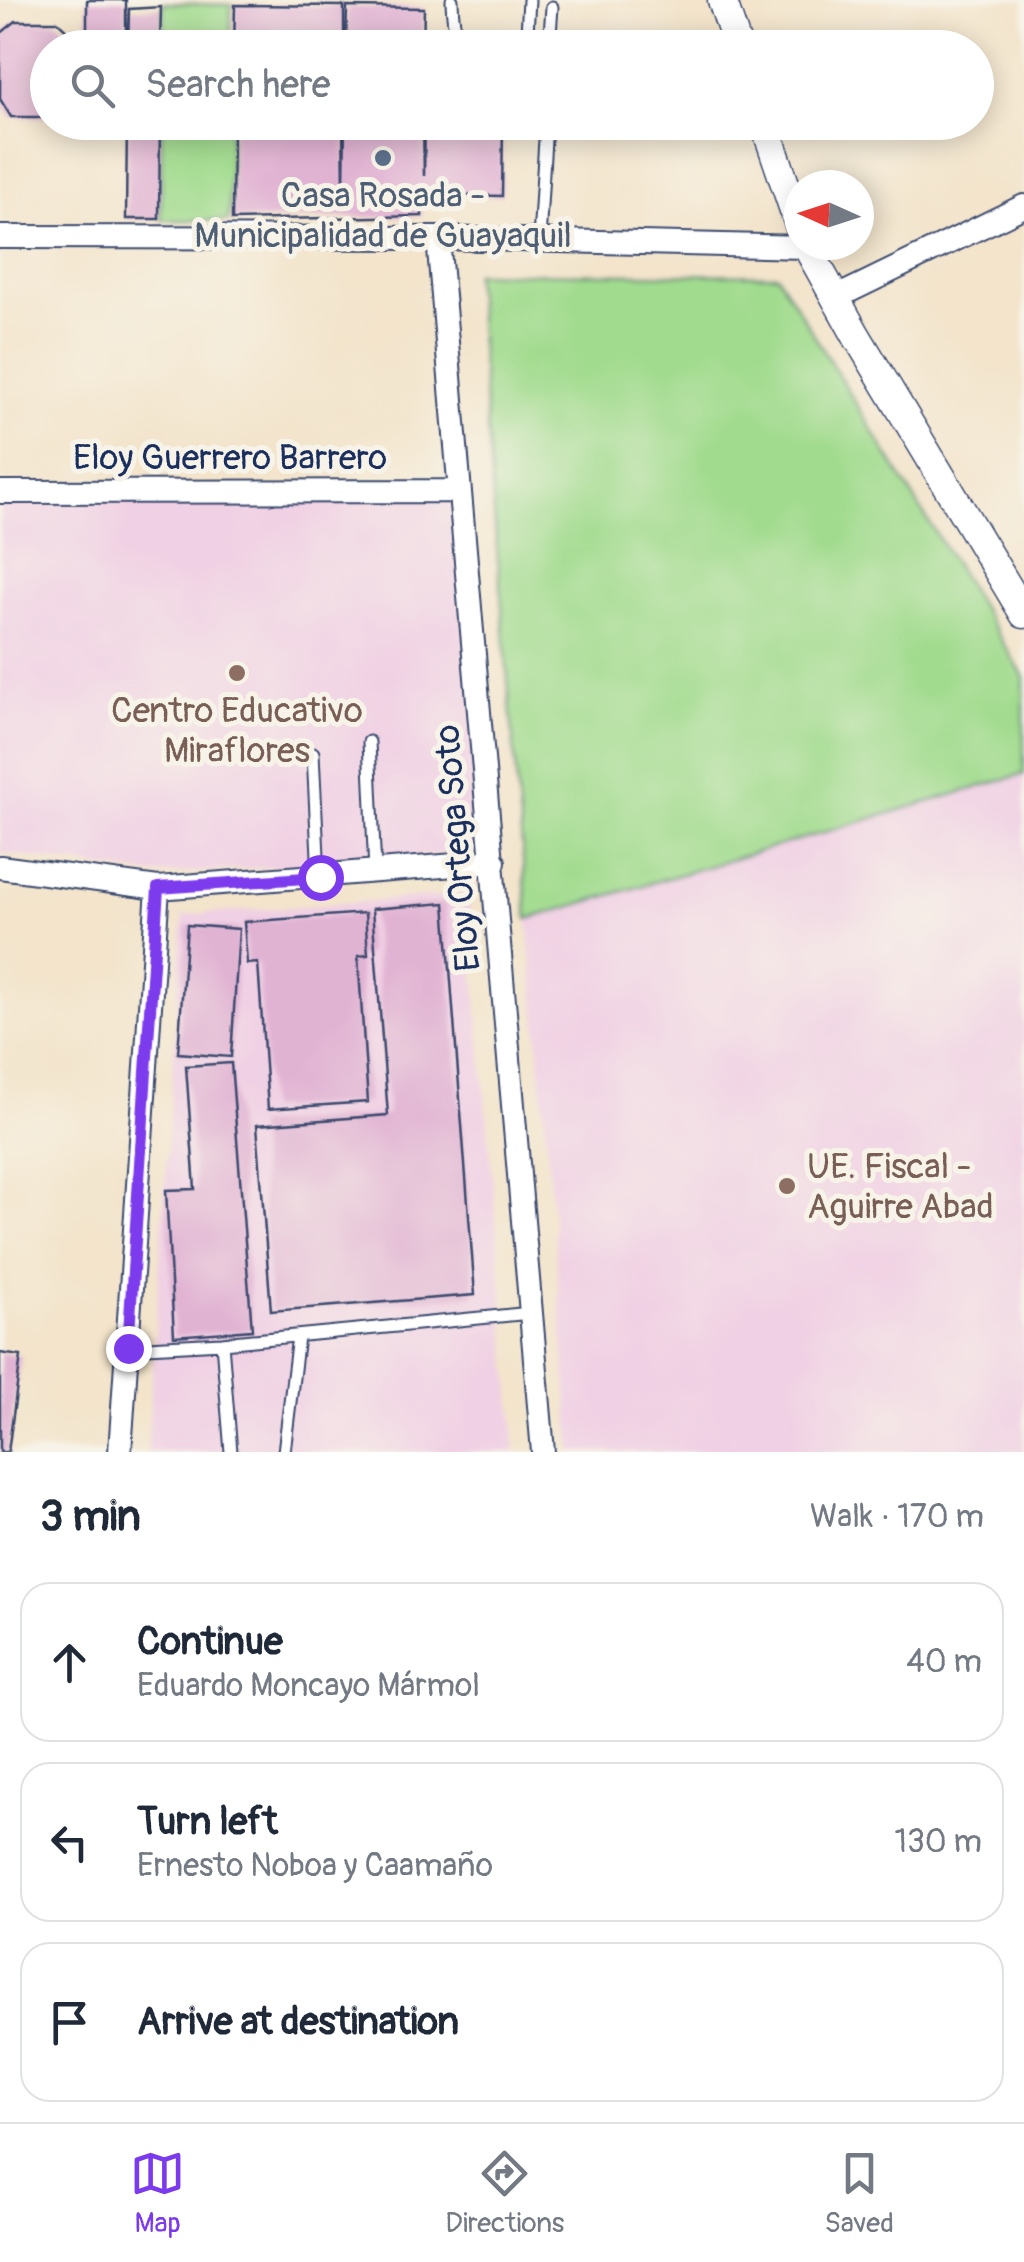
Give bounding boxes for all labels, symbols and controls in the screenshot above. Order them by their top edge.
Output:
search box [30,30,994,140]
icon: search [65,58,120,113]
text: Search here [145,61,331,109]
marker: Casa Rosada - Municipalidad de Guayaquil [372,147,394,169]
north arrow [784,170,874,260]
place label: Casa Rosada - Municipalidad de Guayaquil [194,174,572,258]
street label: Eloy Guerrero Barrero [73,436,387,480]
marker: Centro Educativo Miraflores [226,662,248,684]
place label: Centro Educativo Miraflores [111,689,363,773]
street label: Eloy Ortega Soto [425,723,491,973]
route start [298,855,344,901]
place label: UE. Fiscal - Aguirre Abad [807,1145,994,1229]
marker: UE. Fiscal - Aguirre Abad [776,1175,798,1197]
route end [106,1326,152,1372]
text: 3 min [40,1491,141,1543]
text: Walk · 170 m [810,1497,984,1537]
text: Continue [137,1618,283,1666]
icon: ahead [42,1635,97,1690]
text: 40 m [906,1642,982,1682]
text: Eduardo Moncayo Mármol [137,1666,480,1706]
text: Turn left [137,1798,278,1846]
icon: left [42,1815,97,1870]
text: 130 m [894,1822,982,1862]
text: Ernesto Noboa y Caamaño [137,1846,493,1886]
icon: arrive [42,1995,97,2050]
text: Arrive at destination [137,1998,459,2046]
tab: Map [130,2146,185,2241]
tab: Directions [445,2146,564,2241]
tab: Saved [824,2146,894,2241]

